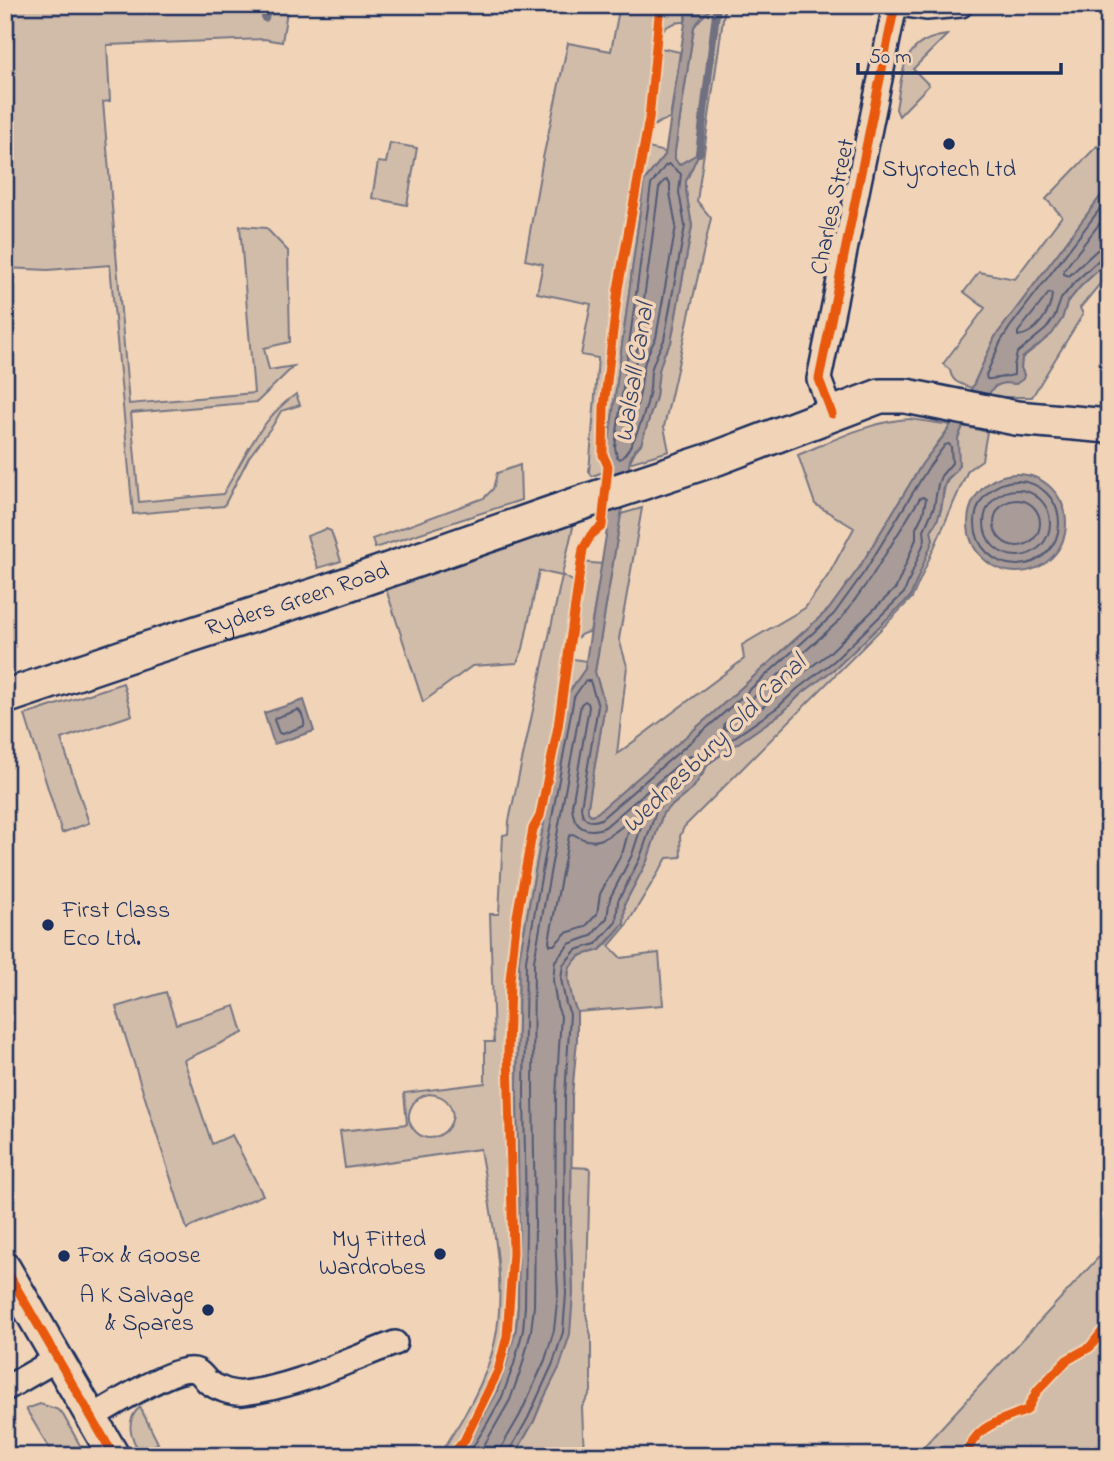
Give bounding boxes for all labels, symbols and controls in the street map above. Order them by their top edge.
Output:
scale bar [858,32,1062,76]
text: 50 m [869,43,912,73]
street label: Charles Street [802,136,866,278]
marker: Styrotech Ltd [941,136,957,152]
place label: Styrotech Ltd [882,153,1017,189]
water label: Walsall Canal [606,298,666,445]
street label: Ryders Green Road [201,553,394,647]
water label: Wednesbury Old Canal [614,645,818,843]
place label: First Class Eco Ltd. [61,894,170,957]
marker: First Class Eco Ltd. [40,917,56,933]
place label: My Fitted Wardrobes [319,1223,427,1286]
place label: Fox & Goose [77,1239,201,1274]
marker: My Fitted Wardrobes [432,1246,448,1262]
marker: Fox & Goose [56,1248,72,1264]
place label: A K Salvage & Spares [79,1279,194,1342]
marker: A K Salvage & Spares [200,1302,216,1318]

